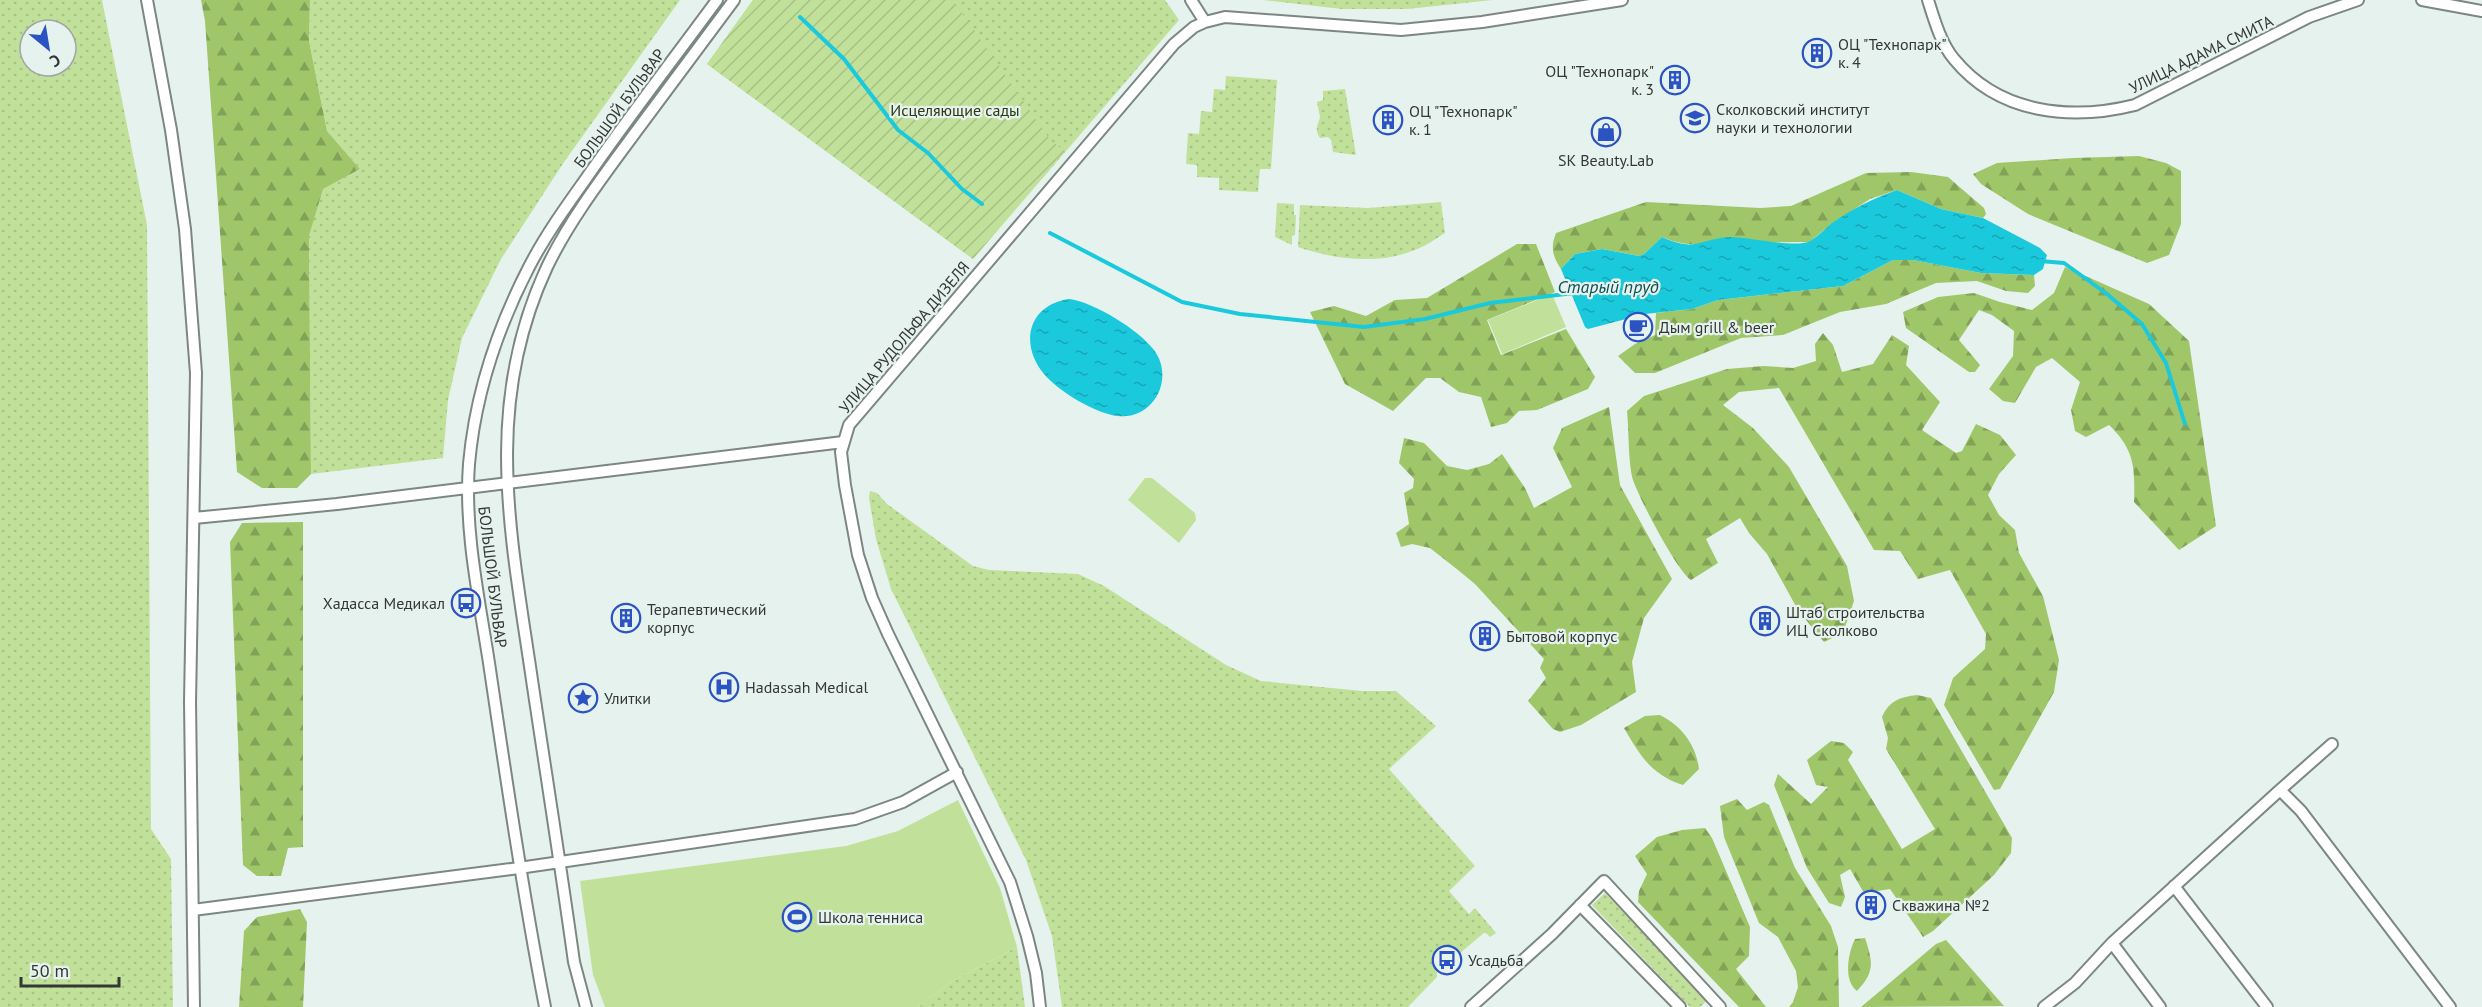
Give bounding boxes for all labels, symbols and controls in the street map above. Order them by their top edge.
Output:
street label: УЛИЦА АДАМА СМИТА [2126,10,2277,98]
north arrow [18,18,78,78]
place label: ОЦ "Технопарк" к. 4 [1838,34,1947,72]
building icon: ОЦ "Технопарк" к. 4 [1801,37,1833,69]
street label: БОЛЬШОЙ БУЛЬВАР [569,45,669,171]
text: С [47,50,64,72]
place label: ОЦ "Технопарк" к. 3 [1545,61,1654,99]
building icon: ОЦ "Технопарк" к. 3 [1659,64,1691,96]
place label: Сколковский институт науки и технологии [1716,99,1870,137]
park label: Исцеляющие сады [890,100,1020,120]
place label: ОЦ "Технопарк" к. 1 [1409,101,1518,139]
school or university icon: Сколковский институт науки и технологии [1679,102,1711,134]
building icon: ОЦ "Технопарк" к. 1 [1372,104,1404,136]
shop icon: SK Beauty.Lab [1590,116,1622,148]
place label: SK Beauty.Lab [1558,150,1654,170]
street label: УЛИЦА РУДОЛЬФА ДИЗЕЛЯ [835,257,973,417]
water label: Старый пруд [1557,275,1659,298]
cafe icon: Дым grill & beer [1622,311,1654,343]
place label: Дым grill & beer [1659,317,1775,337]
street label: БОЛЬШОЙ БУЛЬВАР [474,505,512,649]
bus stop icon: Хадасса Медикал [450,587,482,619]
place label: Хадасса Медикал [323,593,445,613]
place label: Терапевтический корпус [647,599,766,637]
building icon: Терапевтический корпус [610,602,642,634]
place label: Штаб строительства ИЦ Сколково [1786,602,1925,640]
building icon: Штаб строительства ИЦ Сколково [1749,605,1781,637]
building icon: Бытовой корпус [1469,620,1501,652]
place label: Бытовой корпус [1506,626,1617,646]
hospital icon: Hadassah Medical [708,671,740,703]
place label: Hadassah Medical [745,677,868,697]
place icon: Улитки [567,682,599,714]
place label: Улитки [604,688,651,708]
building icon: Скважина №2 [1855,889,1887,921]
place label: Скважина №2 [1892,895,1990,915]
sports icon: Школа тенниса [781,901,813,933]
place label: Школа тенниса [818,907,923,927]
bus stop icon: Усадьба [1431,944,1463,976]
scale bar [21,950,118,988]
place label: Усадьба [1468,950,1524,970]
text: 50 m [30,959,69,982]

